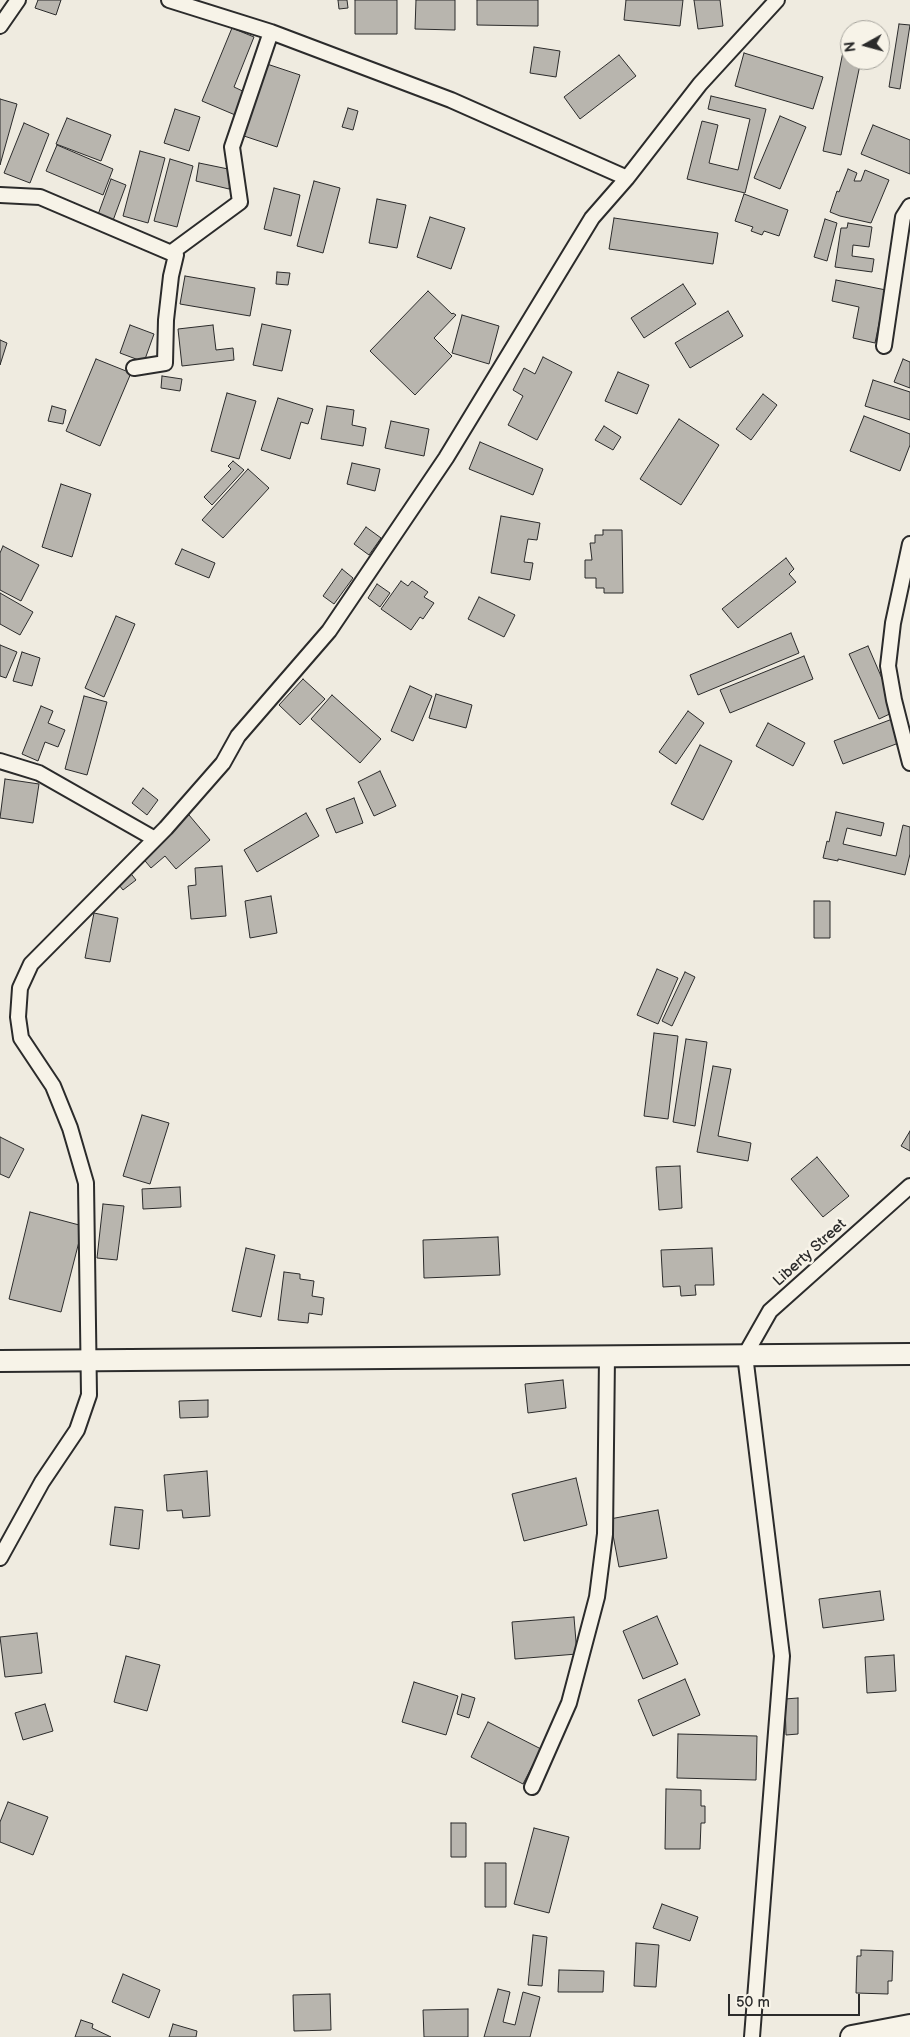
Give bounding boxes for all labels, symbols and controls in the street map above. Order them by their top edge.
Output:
north arrow [840,20,890,70]
text: N [842,41,860,53]
street label: Liberty Street [770,1216,850,1290]
scale bar [730,1984,862,2016]
text: 50 m [736,1993,770,2012]

